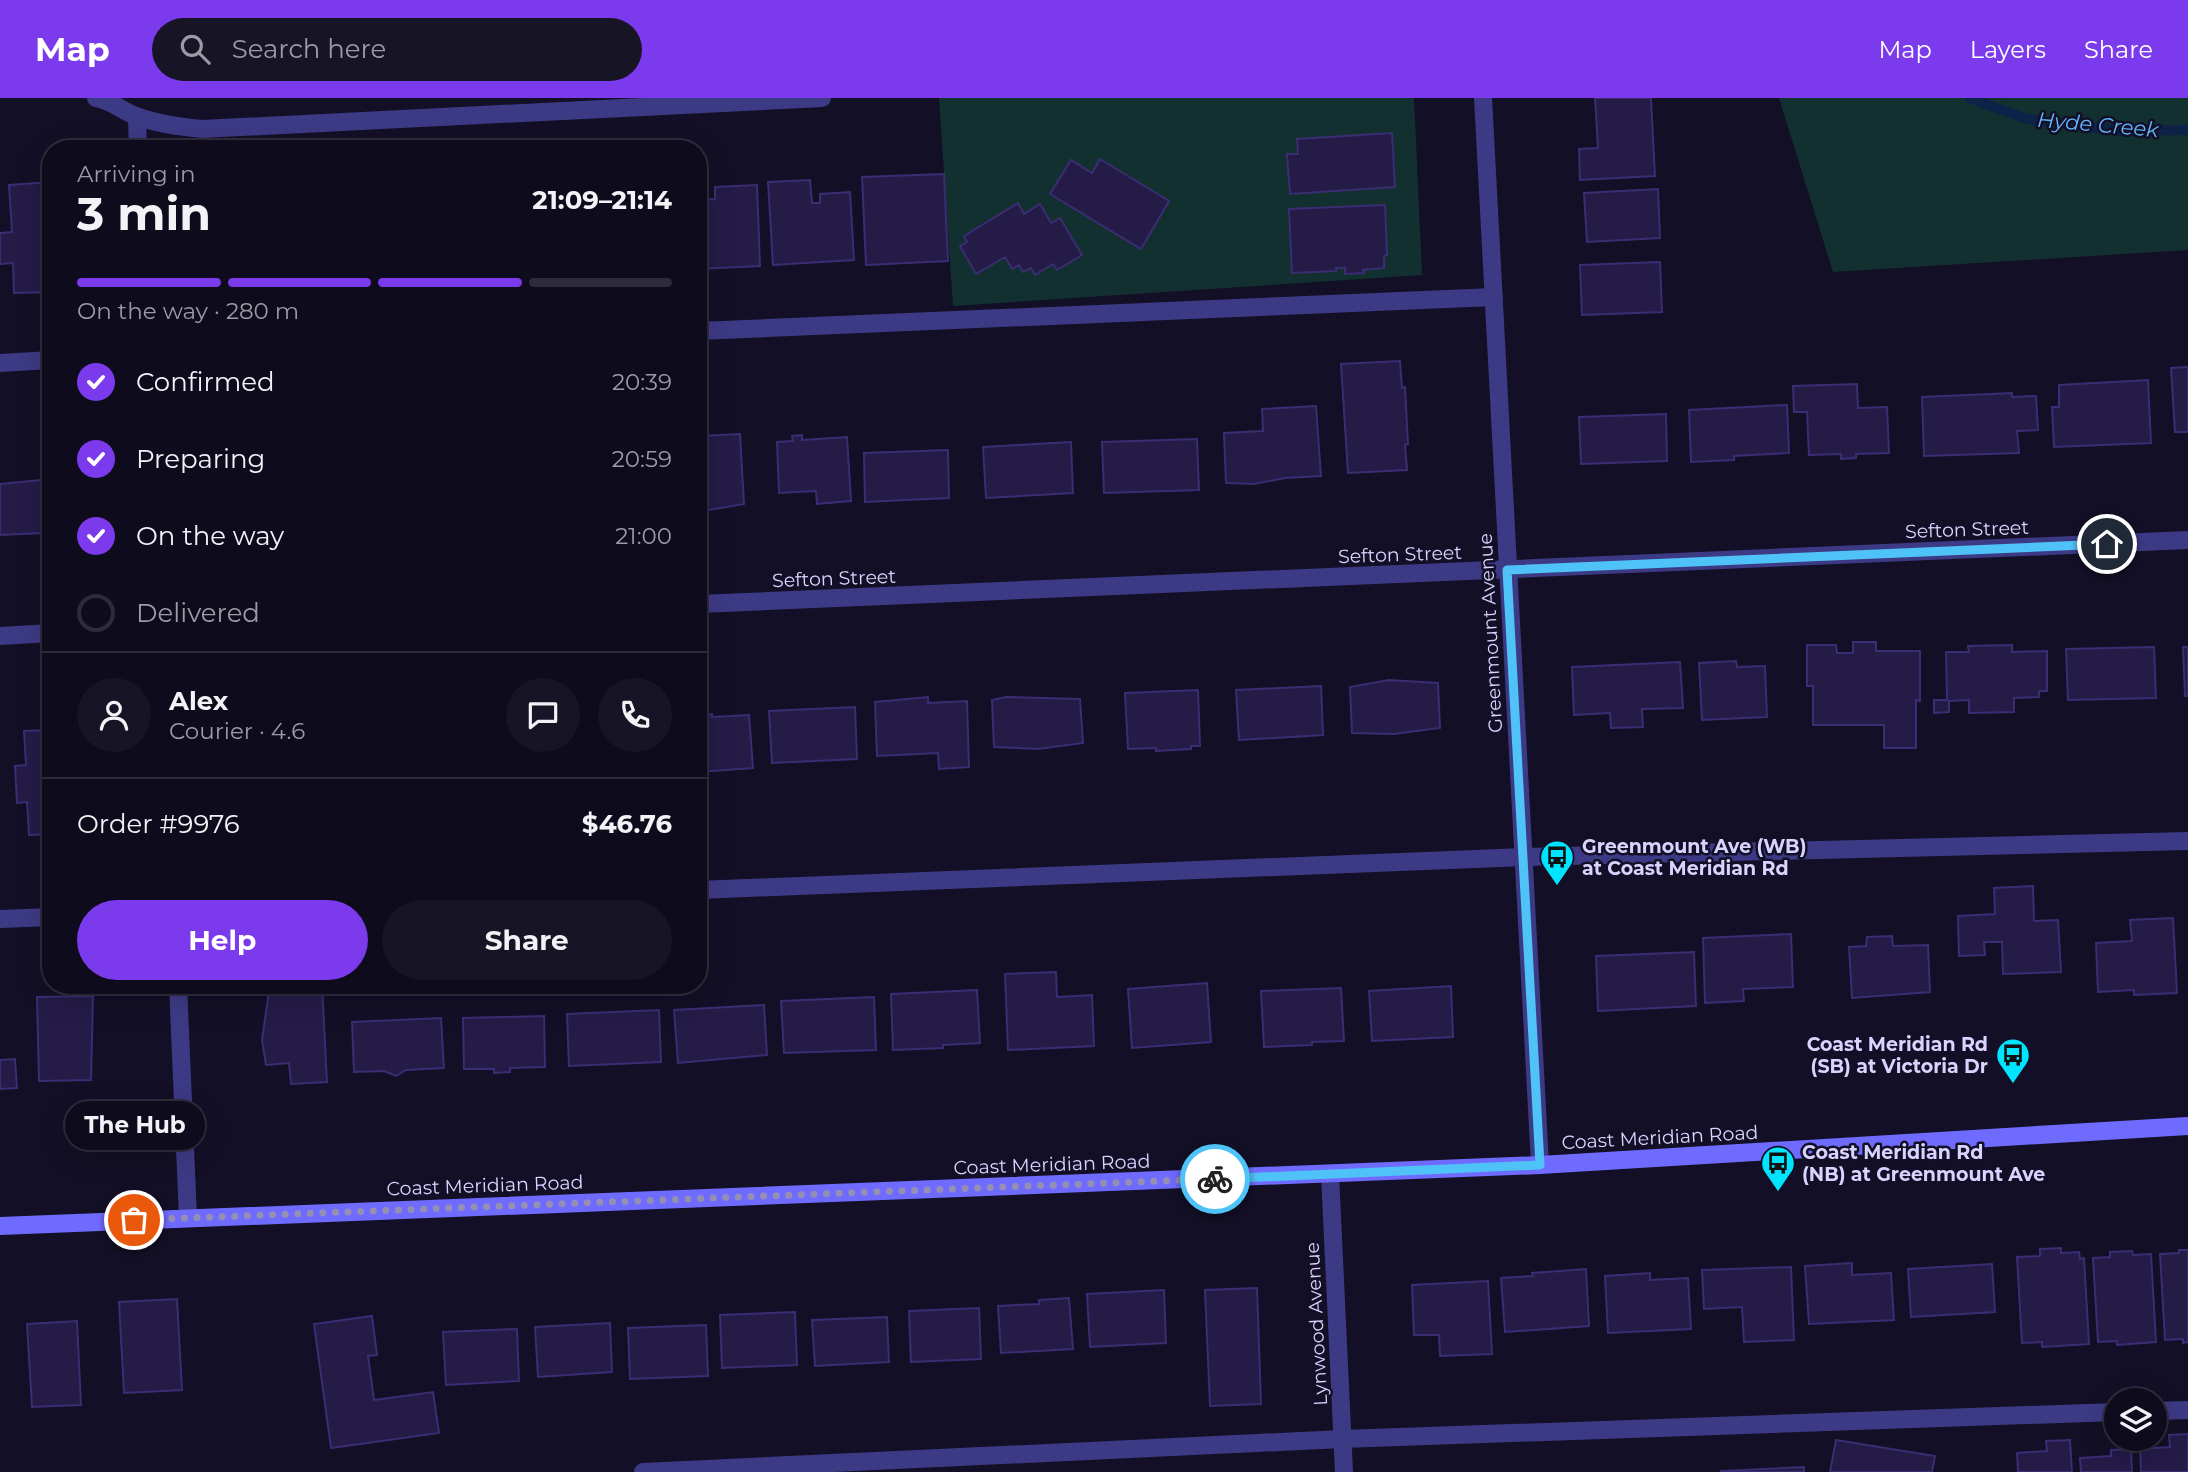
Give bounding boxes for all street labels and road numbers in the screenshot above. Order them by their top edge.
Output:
street label: Sefton Street [1905,516,2030,543]
street label: Greenmount Avenue [1474,533,1507,733]
street label: Sefton Street [1338,541,1463,568]
street label: Sefton Street [772,565,897,592]
street label: Coast Meridian Road [1561,1121,1759,1154]
street label: Coast Meridian Road [953,1150,1151,1179]
street label: Coast Meridian Road [386,1171,584,1200]
street label: Lynwood Avenue [1301,1242,1332,1406]

